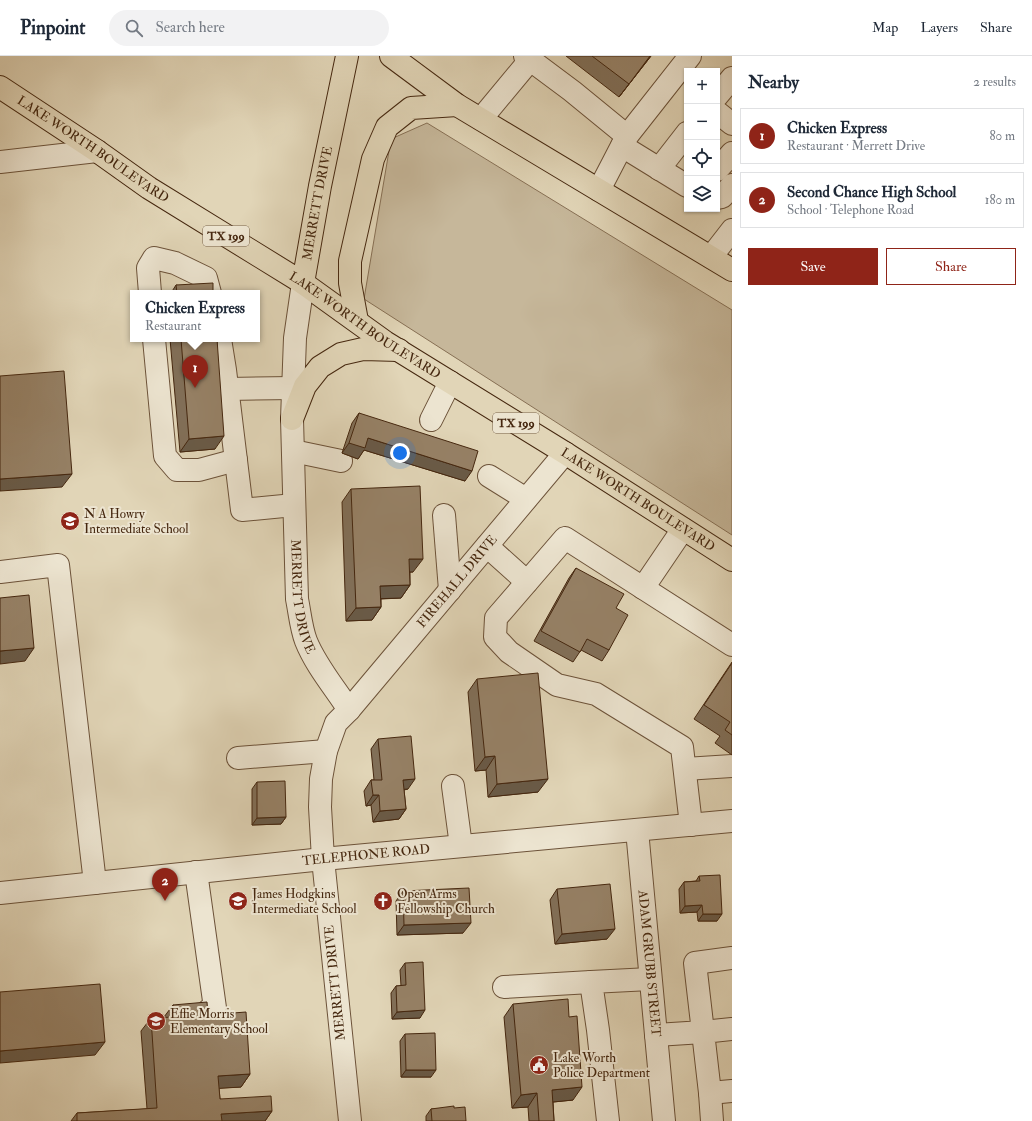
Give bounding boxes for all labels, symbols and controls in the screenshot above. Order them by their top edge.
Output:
search box [109,10,389,46]
text: Pinpoint [20,16,85,40]
icon: search [123,17,145,39]
text: Search here [155,18,225,37]
text: Map [872,19,898,36]
text: Layers [920,19,958,36]
text: Share [980,19,1012,36]
map controls [684,68,720,212]
button: + [684,68,720,104]
text: Nearby [748,72,799,93]
text: 2 results [973,74,1016,90]
street label: LAKE WORTH BOULEVARD [14,92,172,206]
button: − [684,104,720,140]
text: Chicken Express [787,119,887,138]
text: 1 [760,128,764,144]
text: 80 m [989,128,1015,144]
text: Restaurant · Merrett Drive [787,138,925,154]
button: locate [684,140,720,176]
street label: MERRETT DRIVE [299,145,336,262]
button: layers [684,176,720,212]
text: Second Chance High School [787,183,956,202]
text: 2 [759,192,765,208]
text: 180 m [985,192,1015,208]
text: School · Telephone Road [787,202,914,218]
road number: TX 199 [203,226,249,246]
button: Save [748,248,878,285]
button: Share [886,248,1016,285]
street label: LAKE WORTH BOULEVARD [286,268,444,382]
popup [130,290,260,342]
text: Chicken Express [145,299,245,318]
text: Restaurant [145,318,201,334]
pin: 1 [182,355,208,388]
road number: TX 199 [493,413,539,433]
your location [390,443,410,463]
street label: LAKE WORTH BOULEVARD [558,444,718,555]
place label: N A Howry Intermediate School [84,506,189,537]
school or university icon: N A Howry Intermediate School [59,510,81,532]
street label: FIREHALL DRIVE [414,532,501,631]
street label: MERRETT DRIVE [287,539,319,656]
street label: TELEPHONE ROAD [301,841,431,869]
pin: 2 [152,868,178,901]
place label: James Hodgkins Intermediate School [251,886,357,917]
place label: Open Arms Fellowship Church [397,886,495,918]
street label: ADAM GRUBB STREET [635,888,664,1038]
school or university icon: James Hodgkins Intermediate School [227,890,249,912]
church icon: Open Arms Fellowship Church [372,890,394,912]
street label: MERRETT DRIVE [321,925,349,1041]
place label: Effie Morris Elementary School [170,1006,269,1038]
school or university icon: Effie Morris Elementary School [145,1010,167,1032]
place label: Lake Worth Police Department [553,1050,650,1082]
public building icon: Lake Worth Police Department [528,1054,550,1076]

